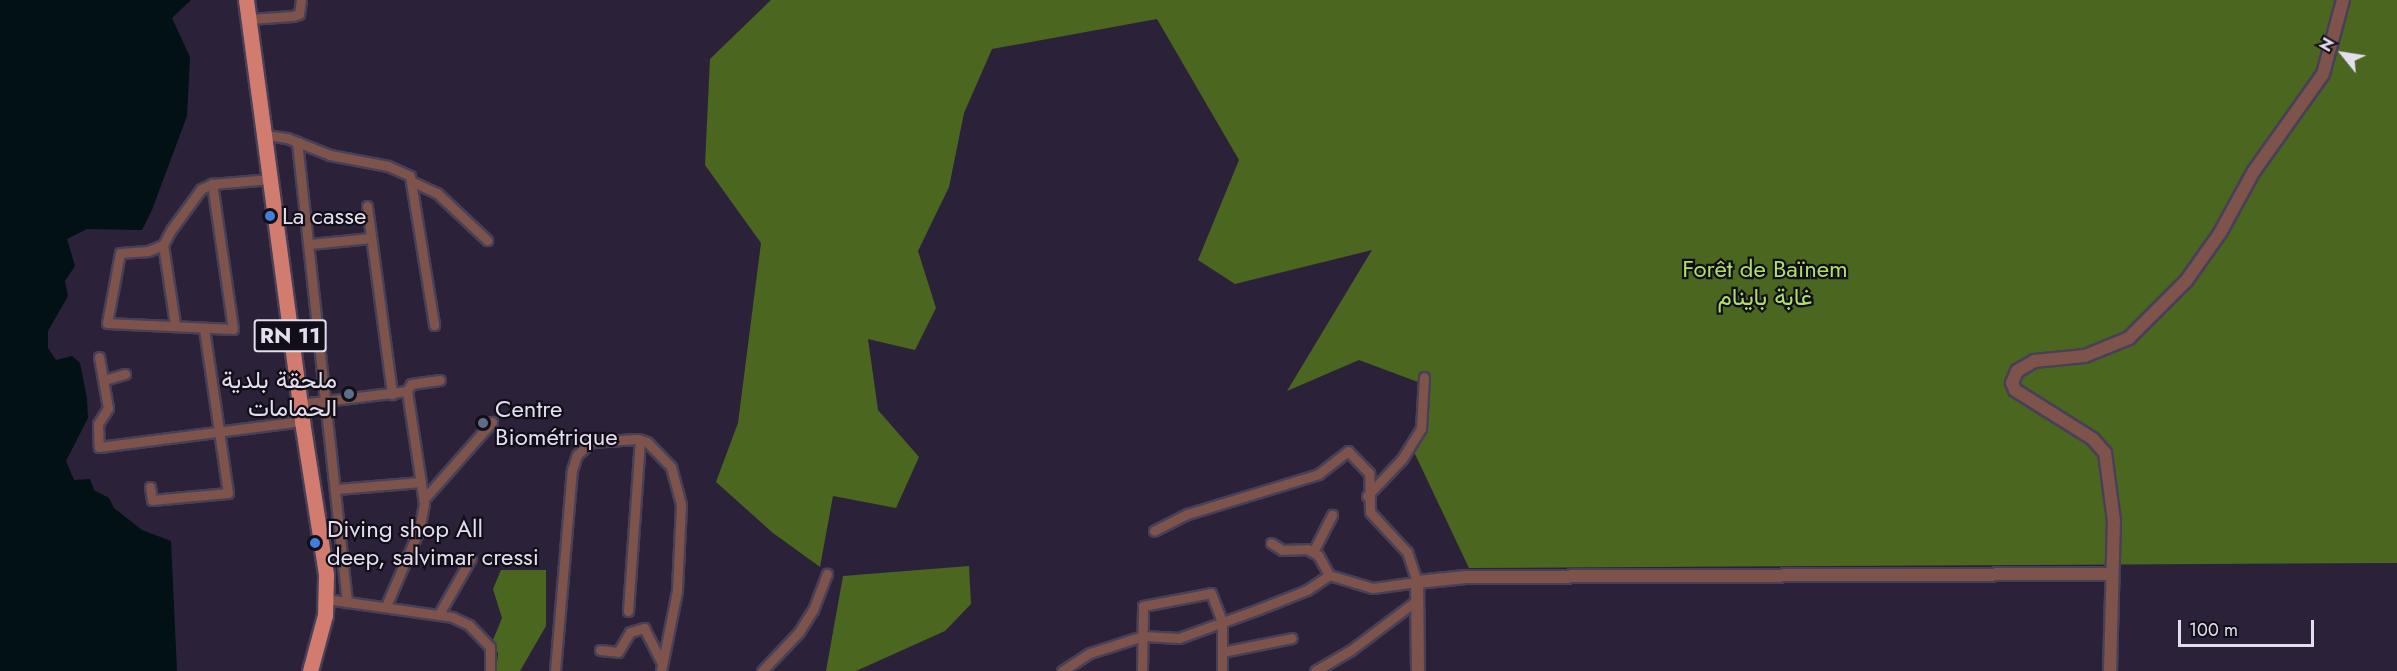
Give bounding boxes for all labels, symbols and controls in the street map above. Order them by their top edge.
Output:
north arrow [2313,24,2373,84]
text: N [2314,33,2340,56]
place label: La casse [282,202,366,230]
marker: La casse [263,209,277,223]
park label: Forêt de Baïnem غابة باينام [1682,255,1848,311]
road number: RN 11 [252,317,328,355]
place label: ملحقة بلدية الحمامات [221,366,337,422]
marker: ملحقة بلدية الحمامات [342,387,356,401]
place label: Centre Biométrique [495,395,618,451]
marker: Centre Biométrique [476,416,490,430]
place label: Diving shop All deep, salvimar cressi [327,515,539,571]
marker: Diving shop All deep, salvimar cressi [308,536,322,550]
scale bar [2181,608,2318,646]
text: 100 m [2189,617,2238,643]

